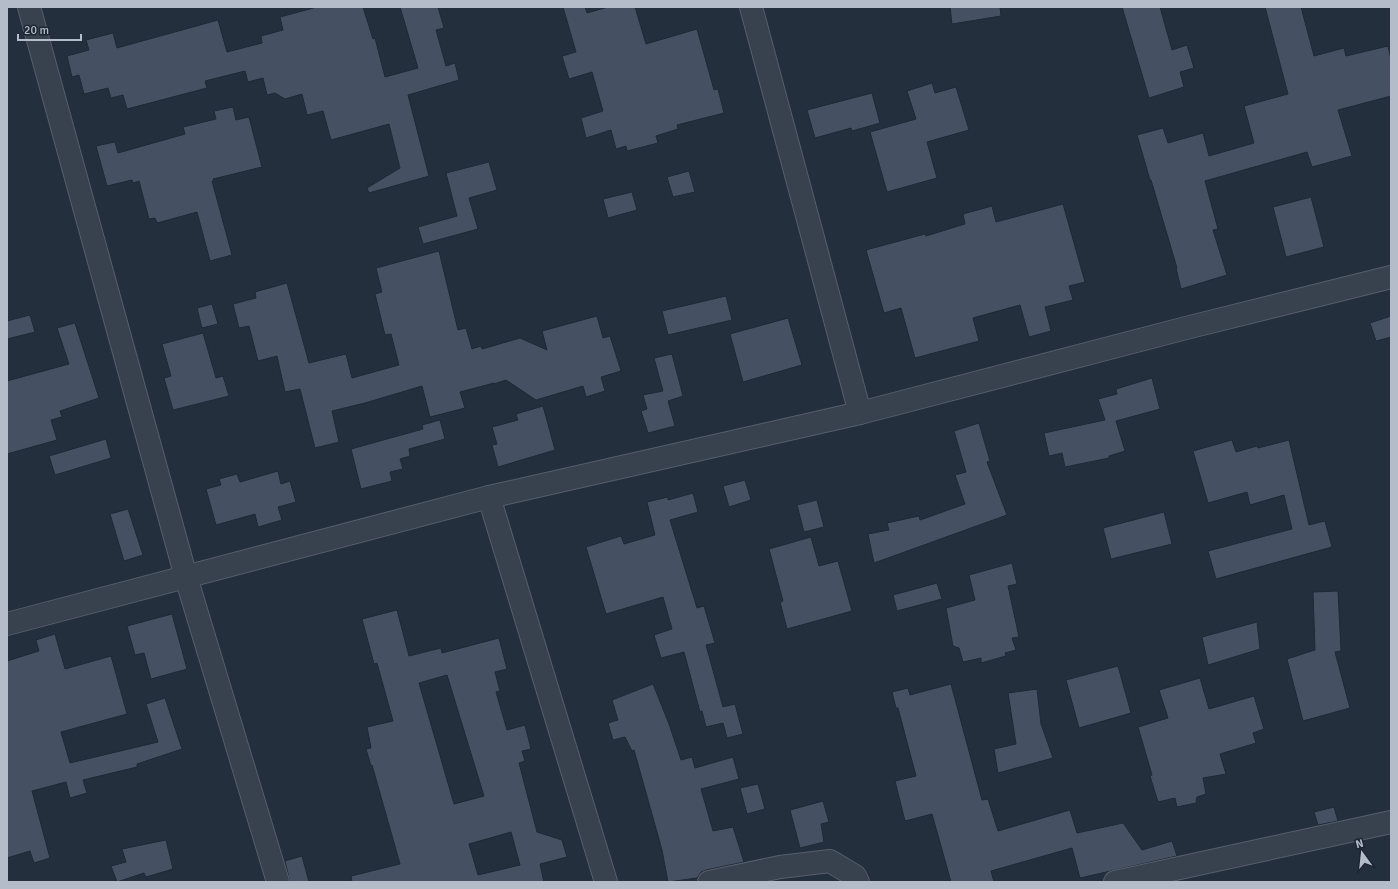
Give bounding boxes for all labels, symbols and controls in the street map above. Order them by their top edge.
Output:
scale bar [18,16,81,42]
text: 20 m [24,23,49,38]
north arrow [1342,833,1382,873]
text: N [1354,837,1365,851]

